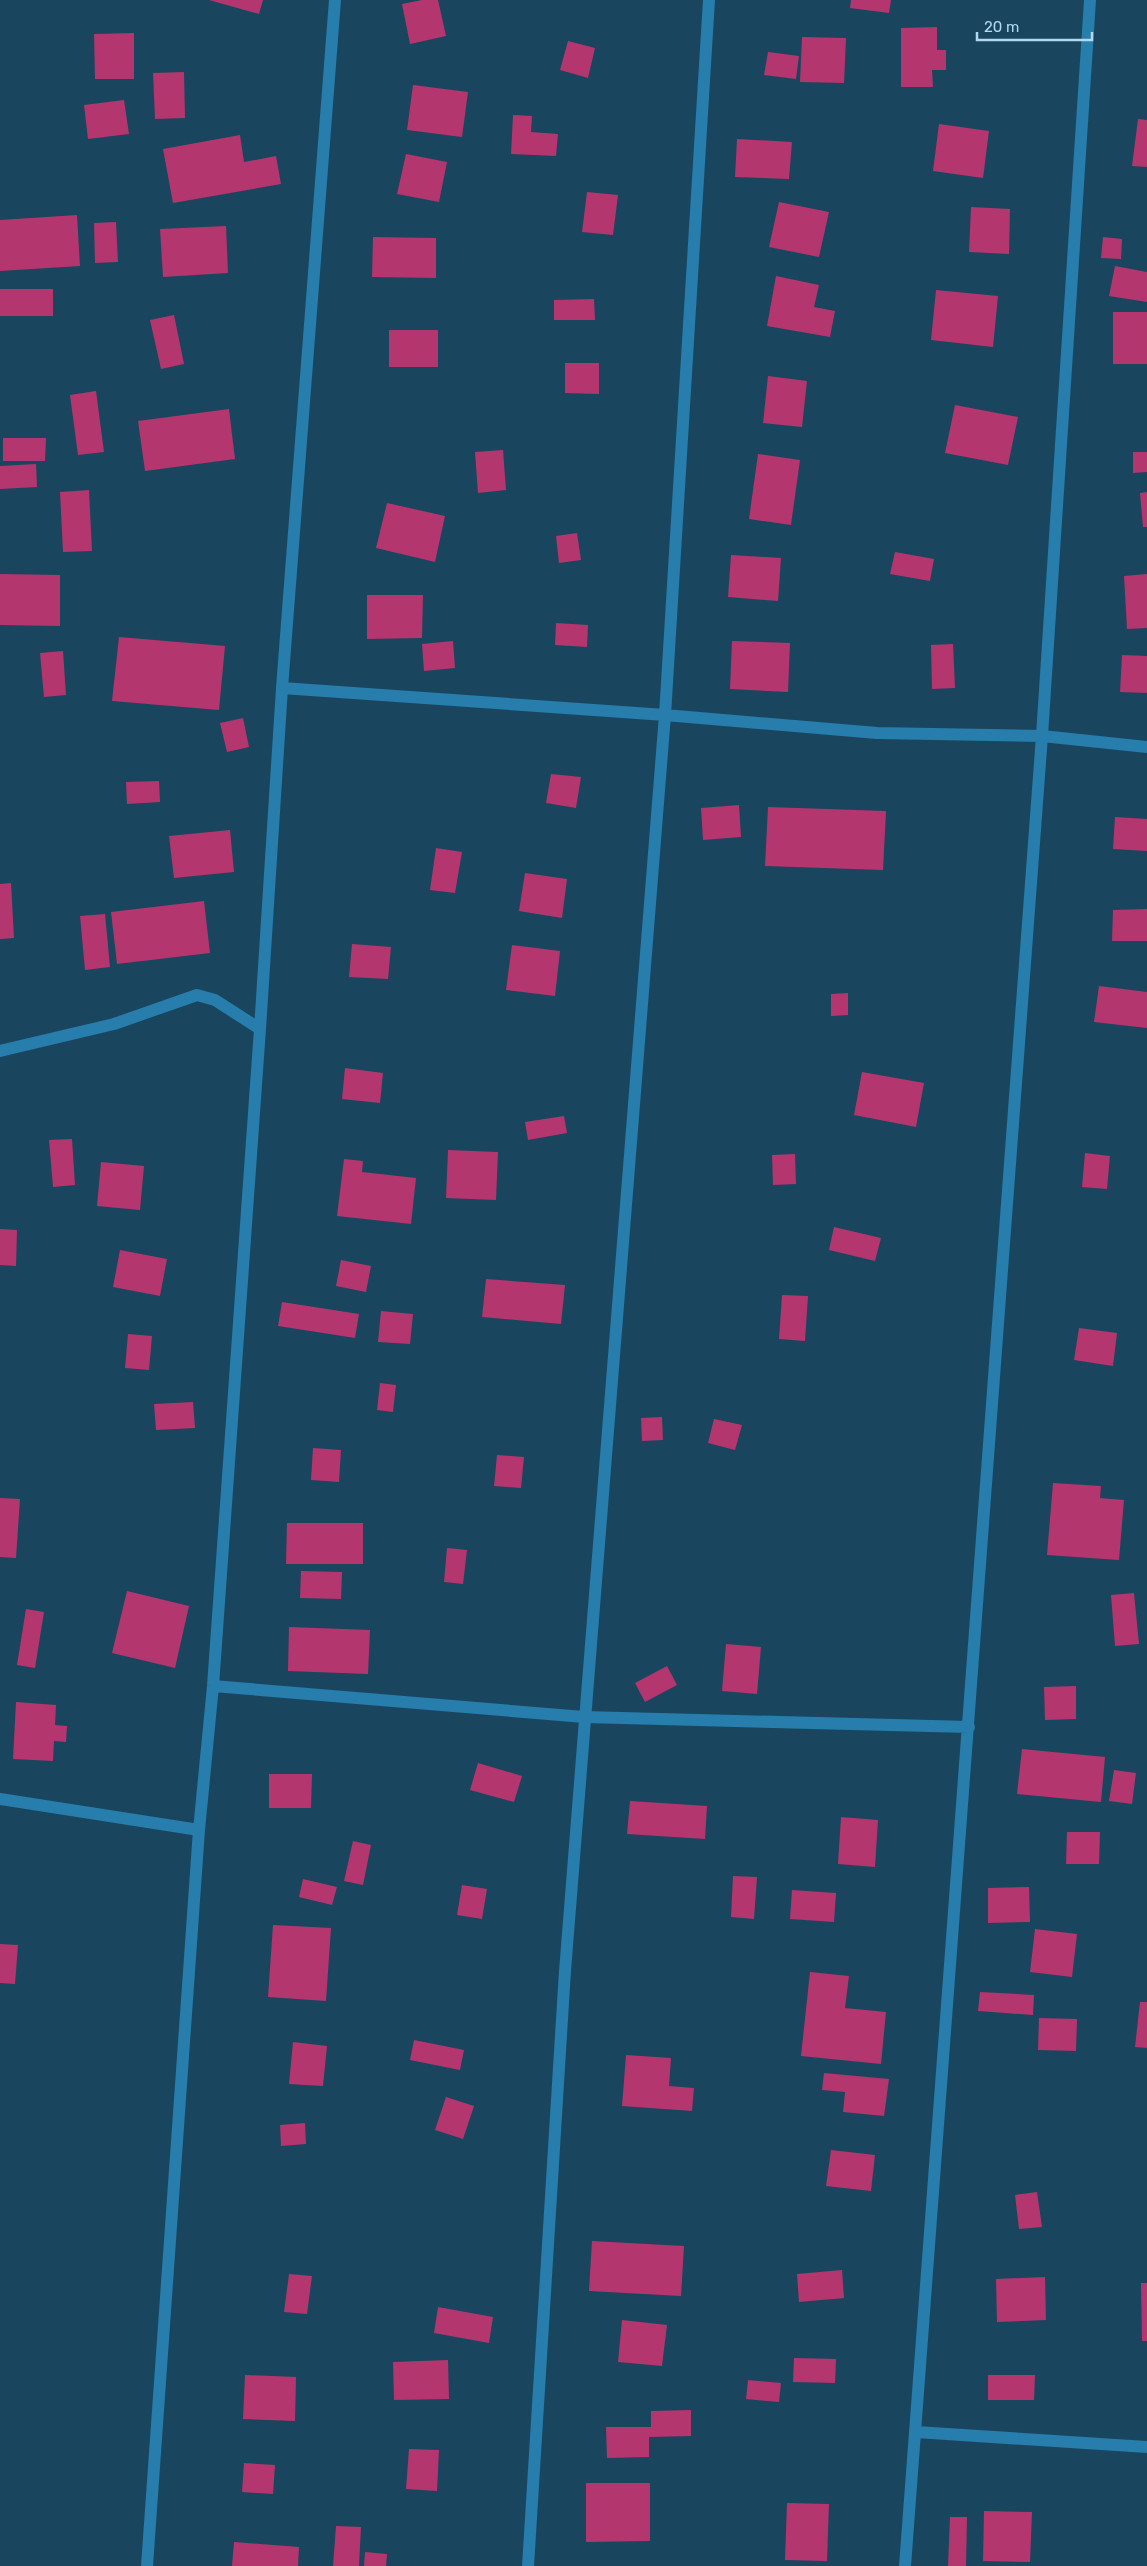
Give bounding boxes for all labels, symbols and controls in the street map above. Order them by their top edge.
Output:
scale bar [977,10,1092,42]
text: 20 m [984,18,1019,36]

